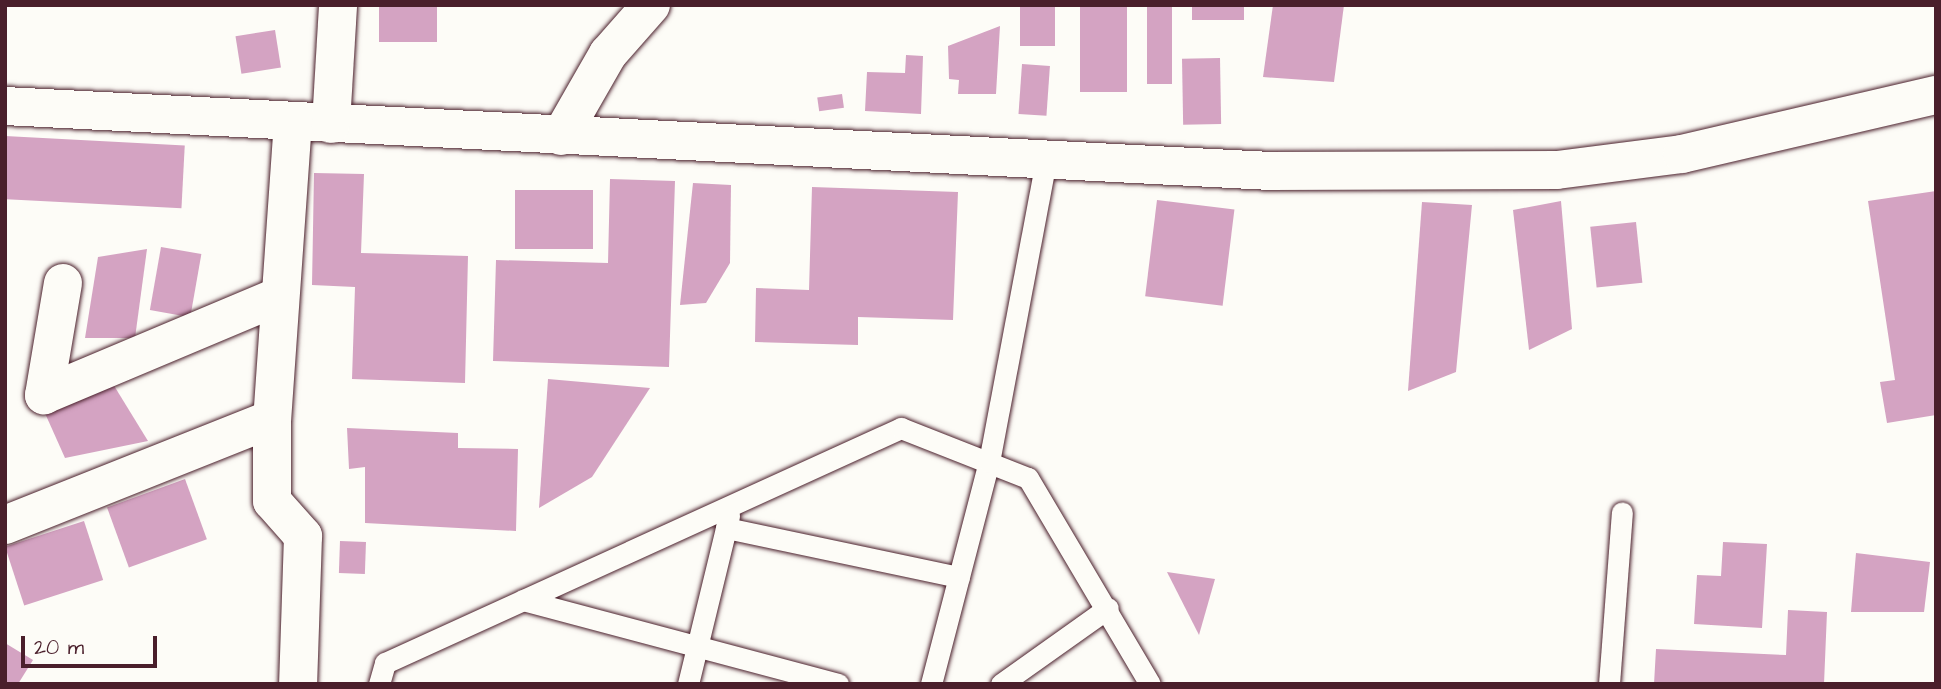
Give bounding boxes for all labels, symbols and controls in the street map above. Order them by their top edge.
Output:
scale bar [24,622,161,666]
text: 20 m [34,633,84,662]

